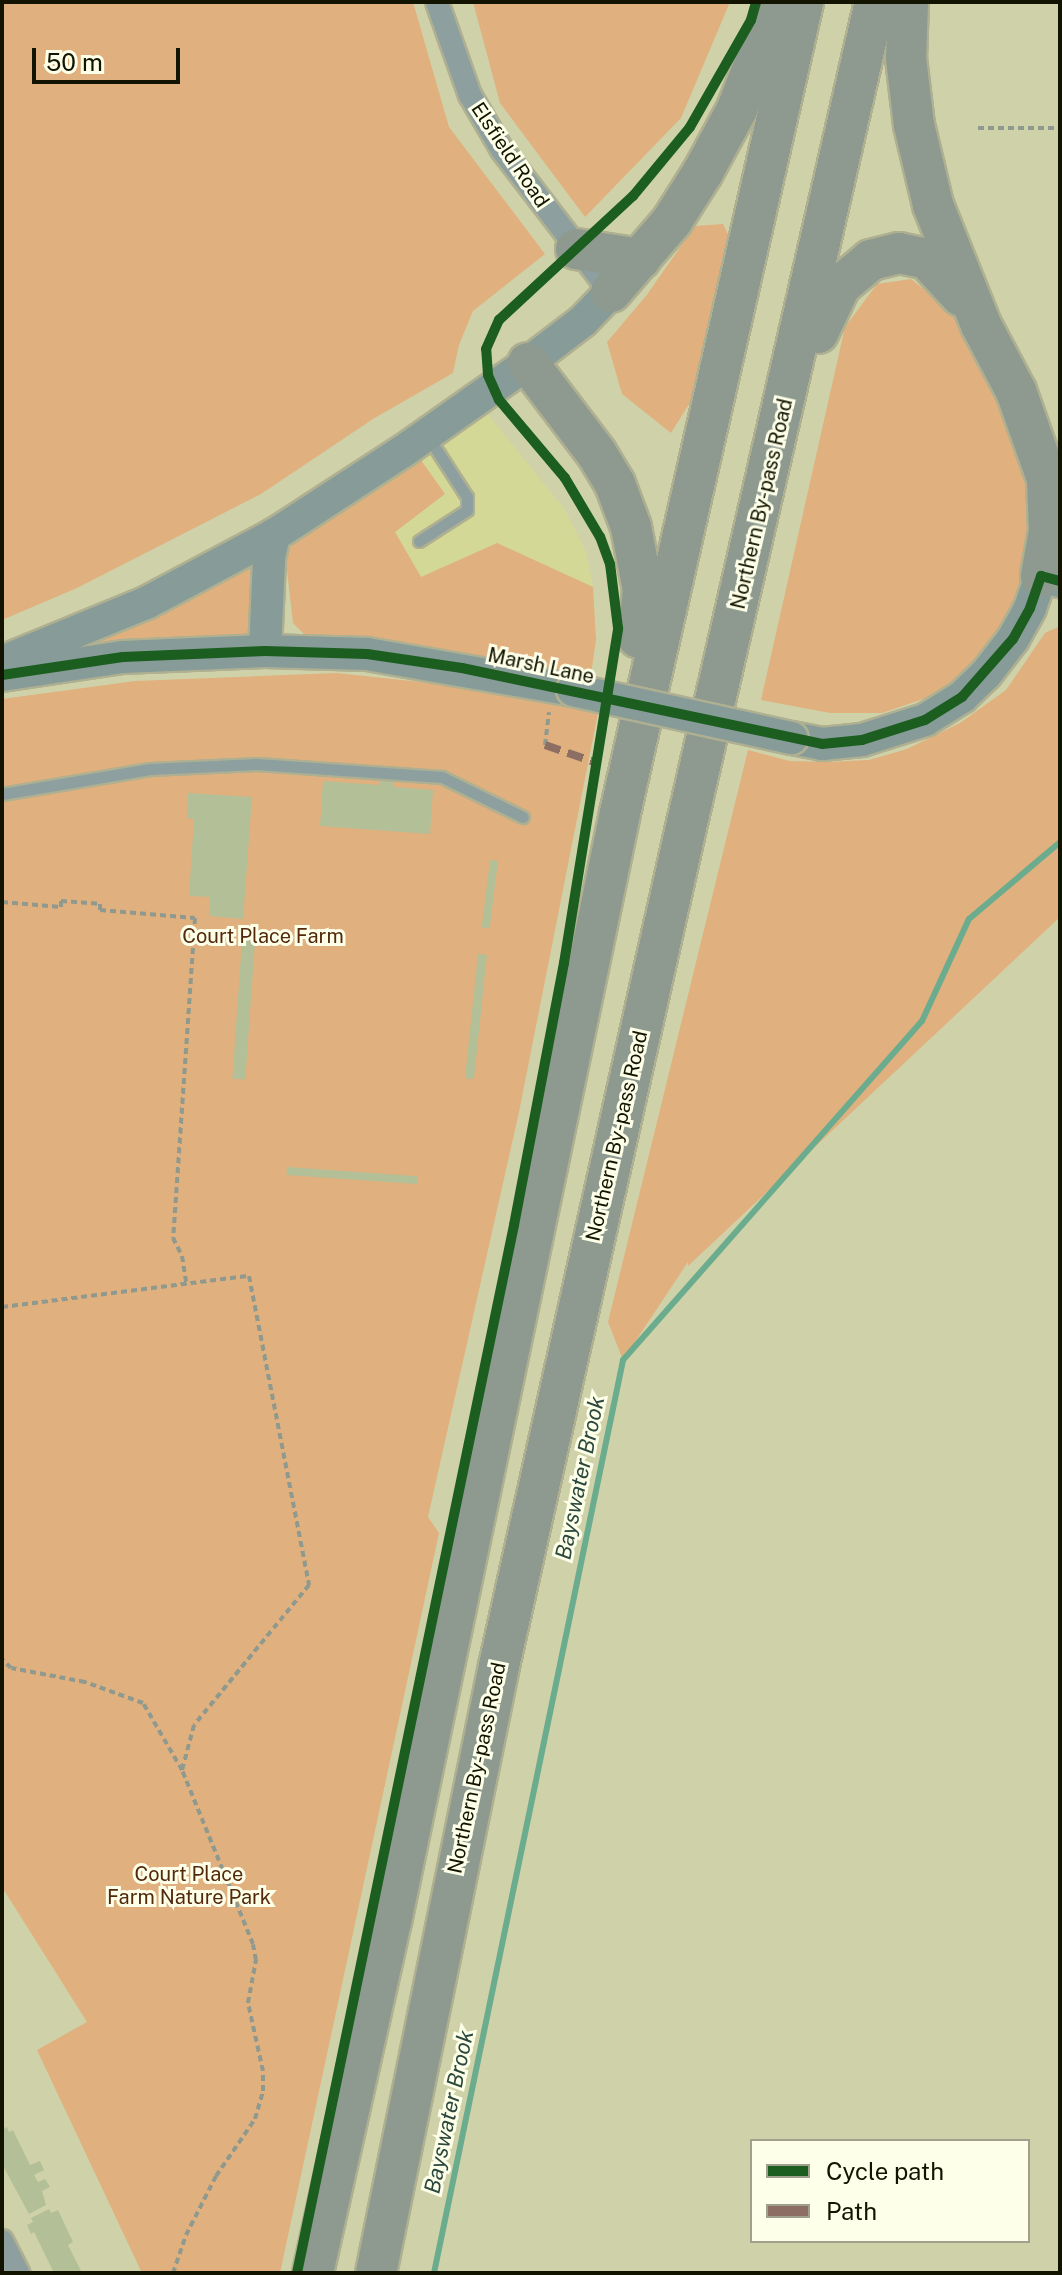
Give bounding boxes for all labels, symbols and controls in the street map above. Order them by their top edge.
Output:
scale bar [36,32,184,82]
text: 50 m [46,48,103,76]
street label: Elsfield Road [466,98,554,212]
street label: Northern By-pass Road [726,396,798,612]
street label: Marsh Lane [486,643,596,689]
park label: Court Place Farm [182,924,344,948]
street label: Northern By-pass Road [581,1028,653,1244]
water label: Bayswater Brook [550,1394,610,1562]
street label: Northern By-pass Road [443,1660,511,1876]
park label: Court Place Farm Nature Park [107,1862,271,1909]
water label: Bayswater Brook [419,2028,479,2196]
legend [750,2139,1030,2243]
text: Cycle path [826,2157,944,2185]
text: Path [826,2197,877,2225]

